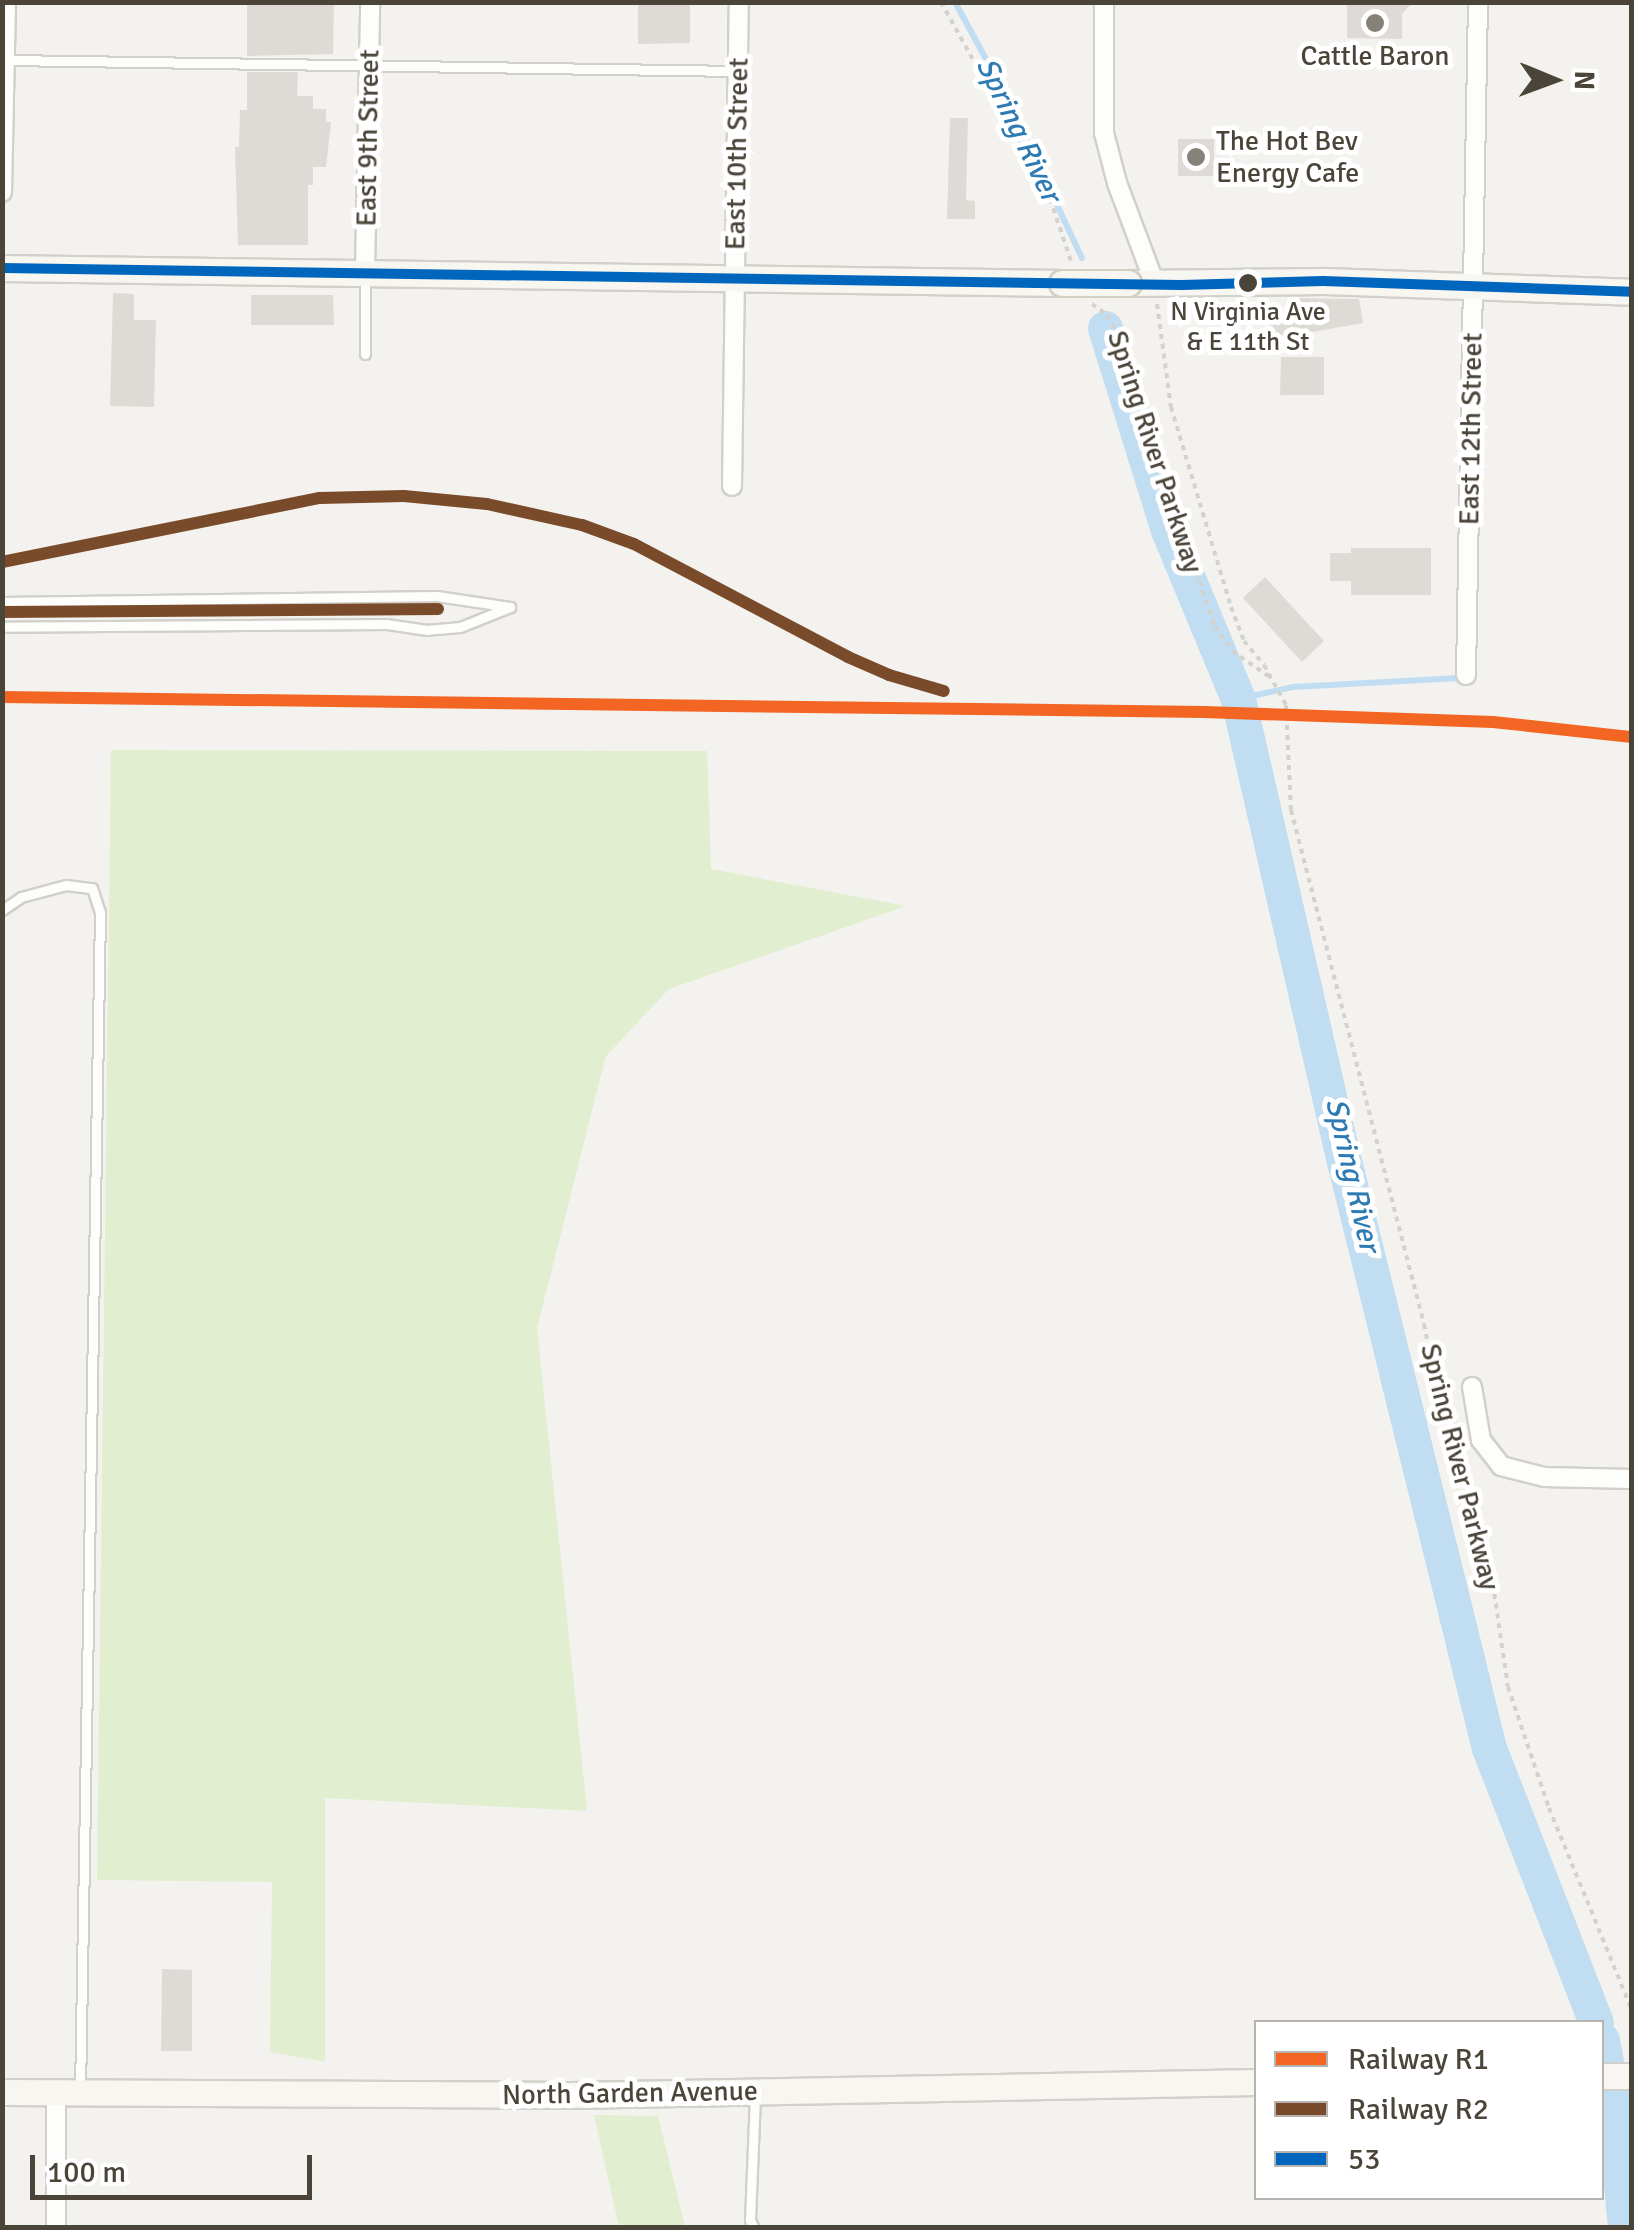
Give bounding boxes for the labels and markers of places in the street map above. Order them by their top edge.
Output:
marker: Cattle Baron [1364,12,1386,34]
place label: Cattle Baron [1300,39,1450,73]
place label: The Hot Bev Energy Cafe [1216,124,1359,190]
marker: The Hot Bev Energy Cafe [1185,146,1207,168]
marker: N Virginia Ave & E 11th St [1238,273,1258,293]
place label: N Virginia Ave & E 11th St [1170,297,1326,358]

